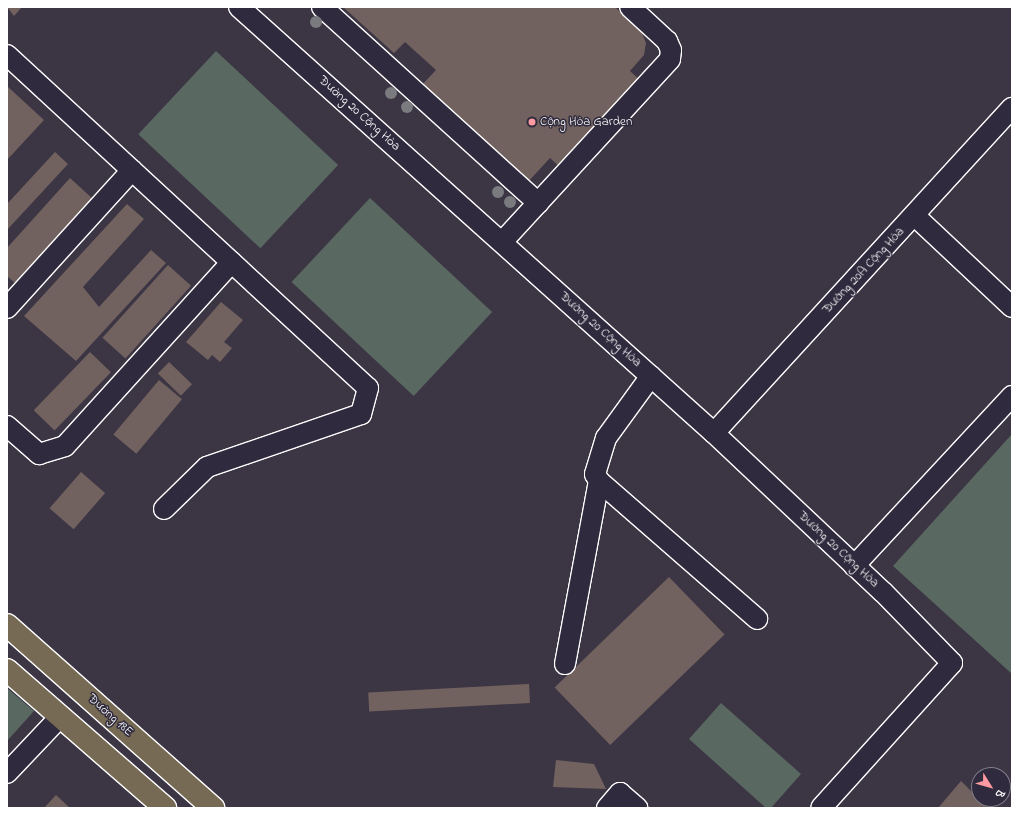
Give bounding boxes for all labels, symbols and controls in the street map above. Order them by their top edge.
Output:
street label: Đường 20 Cộng Hòa [315,73,403,155]
place label: Cộng Hòa Garden [540,114,632,130]
marker: Cộng Hòa Garden [527,117,537,127]
street label: Đường 20A Cộng Hòa [820,224,908,318]
street label: Đường 20 Cộng Hòa [556,289,644,371]
street label: Đường 20 Cộng Hòa [794,509,882,591]
street label: Đường 18E [84,691,136,741]
north arrow [971,767,1011,807]
text: B [991,786,1008,801]

